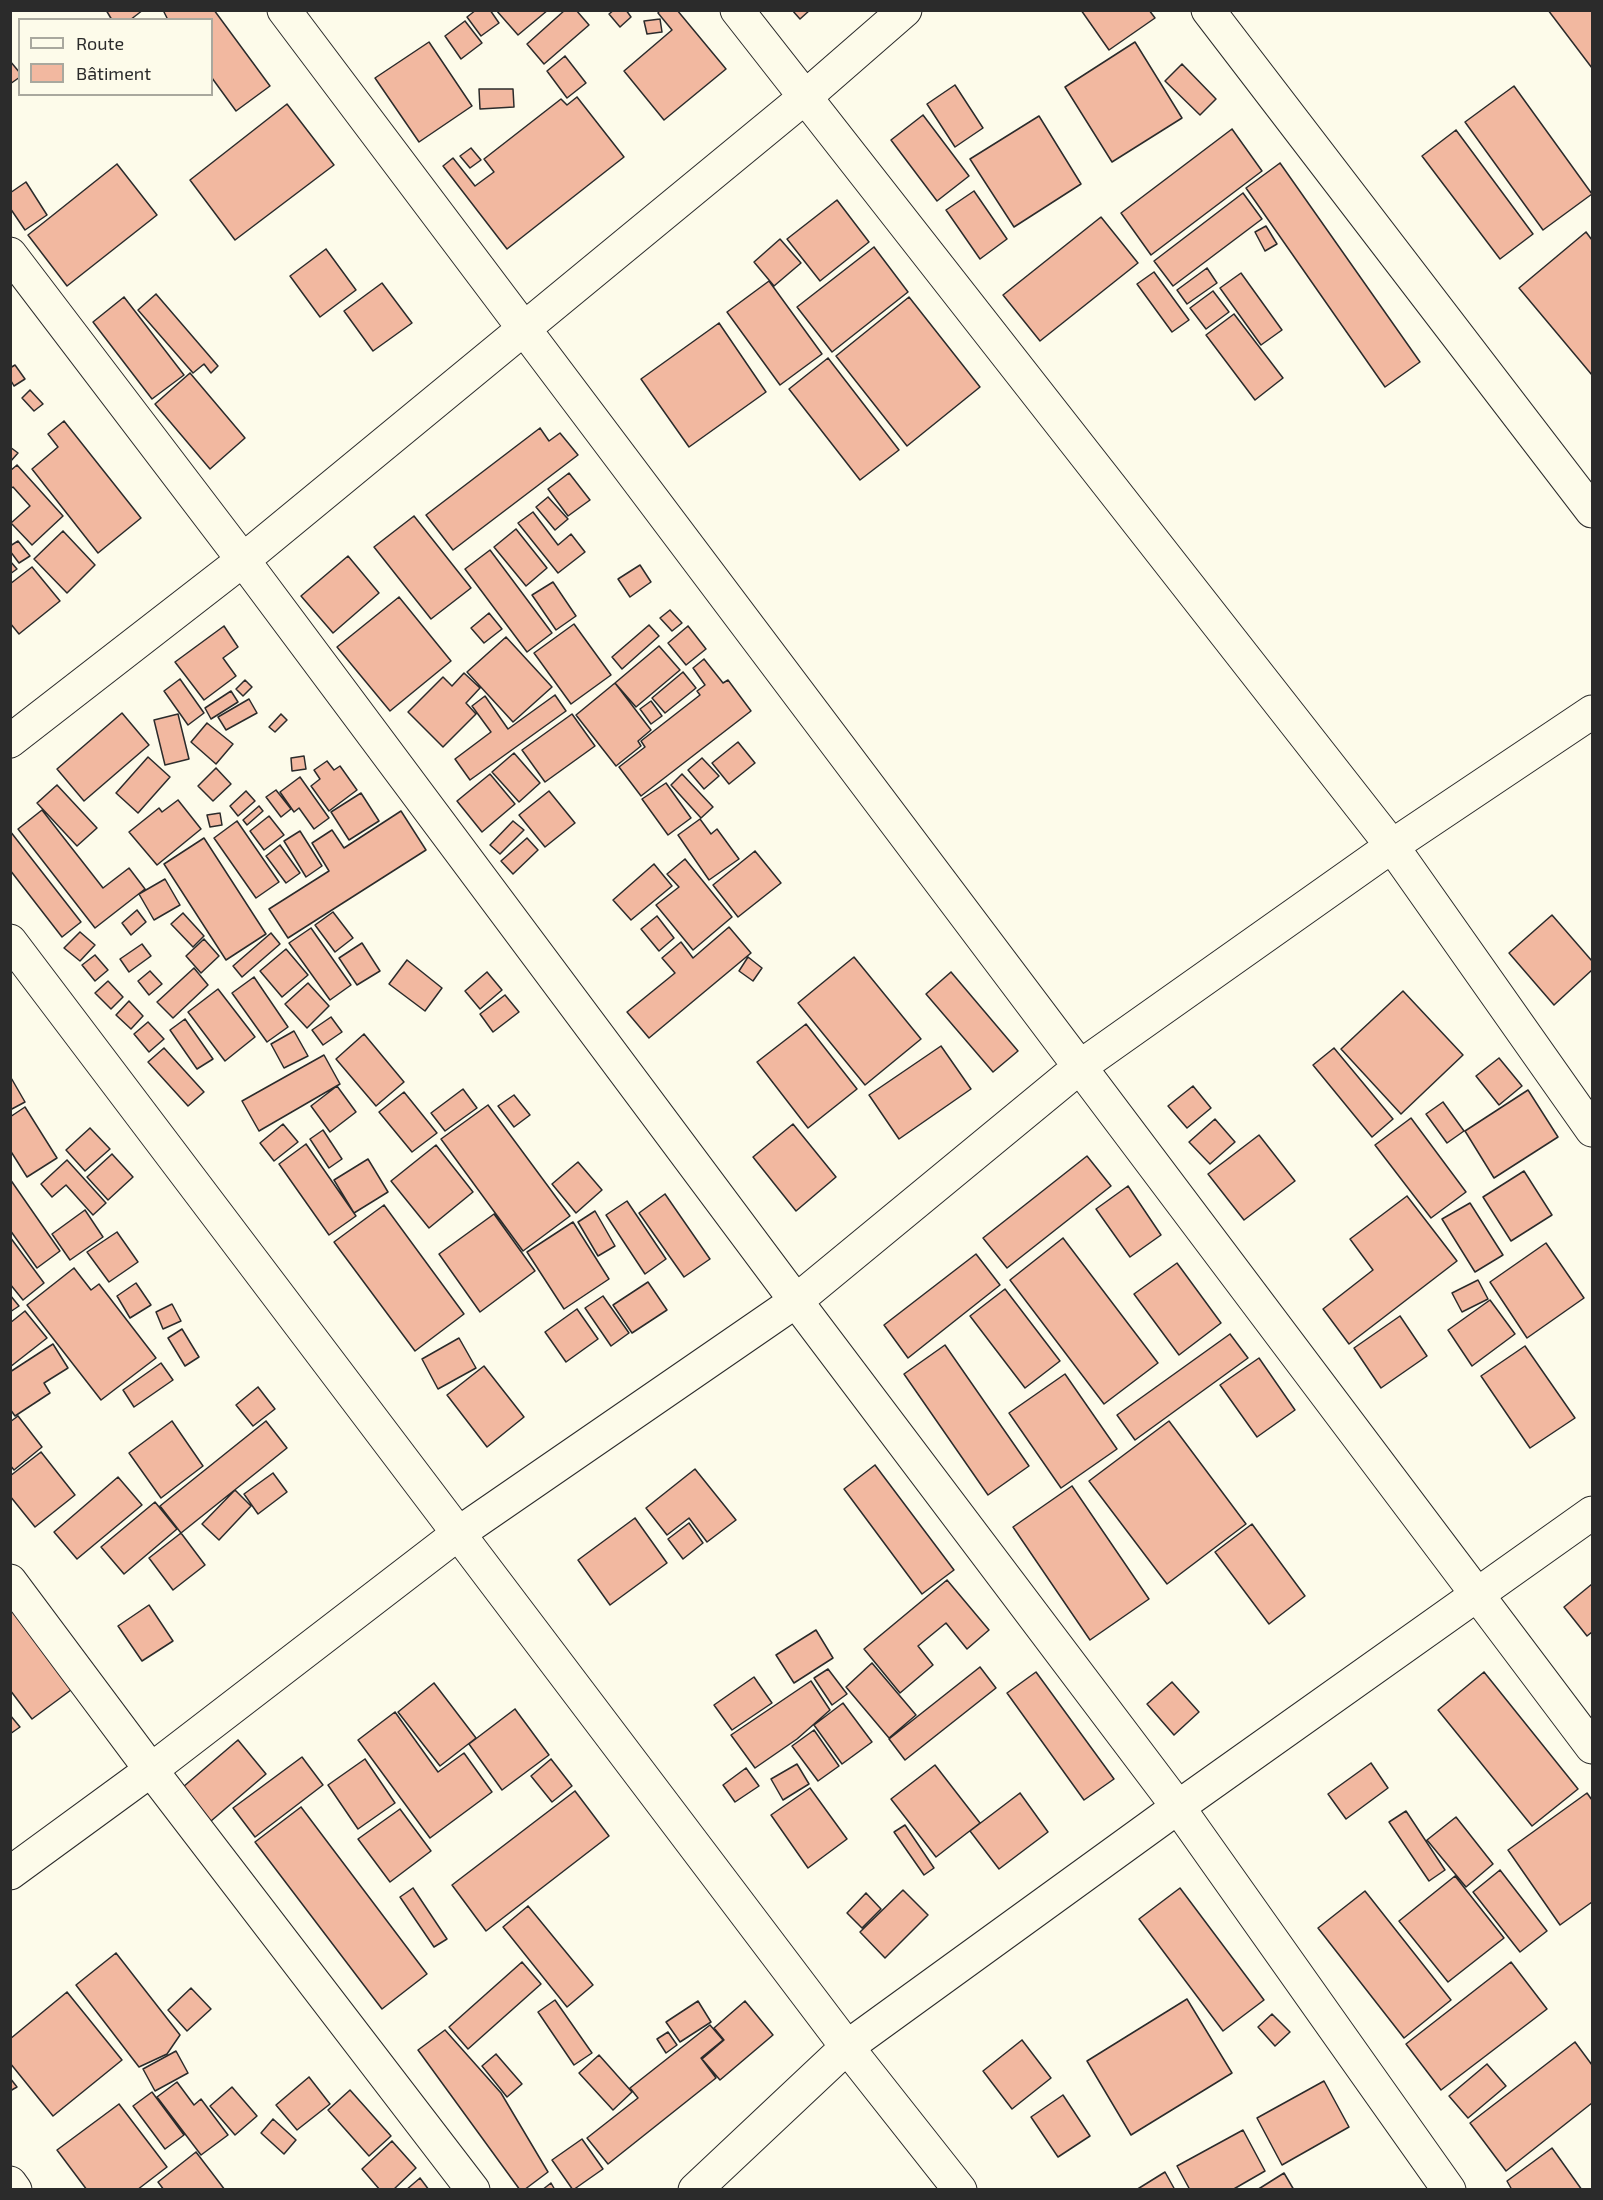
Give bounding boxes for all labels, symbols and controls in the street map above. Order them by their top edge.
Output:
legend [18,18,213,96]
text: Route [76,32,124,54]
text: Bâtiment [76,62,151,84]

